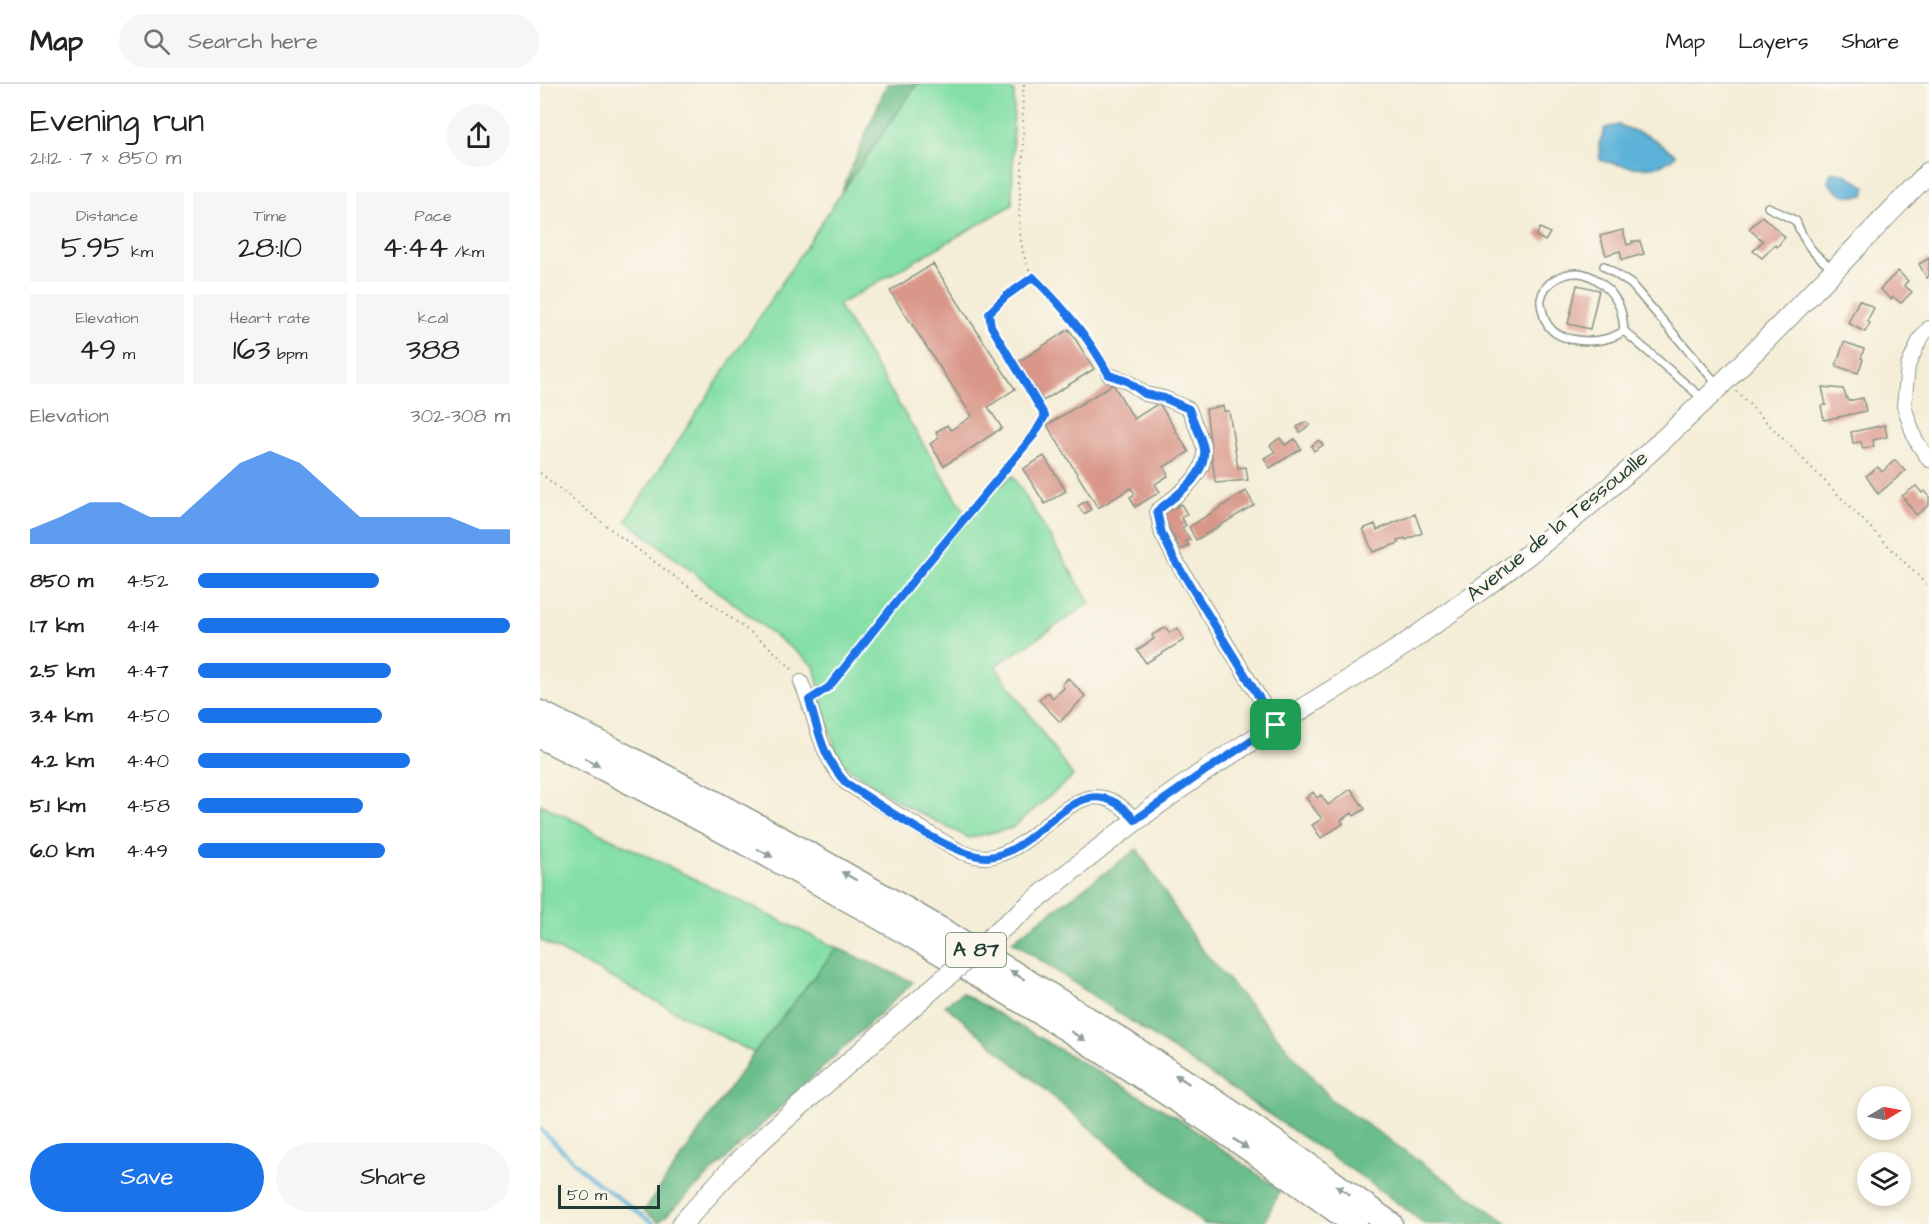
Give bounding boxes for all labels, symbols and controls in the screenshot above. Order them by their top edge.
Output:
search box [119,14,539,68]
text: Map [30,22,83,61]
icon: search [140,25,173,58]
text: Search here [188,26,318,57]
text: Map [1665,27,1705,56]
text: Layers [1738,27,1808,56]
text: Share [1841,27,1899,56]
text: Evening run [30,98,204,144]
button: share [447,104,510,167]
text: 21:12 · 7 × 850 m [30,144,181,172]
text: Distance [76,205,138,227]
text: Time [253,205,287,227]
text: Pace [414,205,452,227]
text: 5.95 [61,227,125,269]
text: 28:10 [238,227,302,269]
text: 4:44 [382,227,448,269]
text: km [125,241,153,263]
text: /km [448,241,484,263]
text: Elevation [76,307,138,329]
text: Heart rate [230,307,310,329]
text: kcal [418,307,448,329]
text: 49 [79,329,116,371]
text: 163 [233,329,271,371]
text: 388 [406,329,460,371]
text: m [116,343,135,365]
text: bpm [271,343,307,365]
text: Elevation [30,402,109,430]
text: 302–308 m [410,402,510,430]
street label: Avenue de la Tessoualle [1460,444,1654,608]
text: 850 m [30,567,93,595]
text: 4:52 [126,567,169,595]
text: 1.7 km [30,612,84,640]
text: 4:14 [126,612,159,640]
text: 2.5 km [30,657,94,685]
text: 4:47 [126,657,169,685]
pin [1250,699,1301,750]
text: 3.4 km [30,702,92,730]
text: 4:50 [126,702,170,730]
icon: arrive [1259,708,1292,741]
text: 4.2 km [30,747,94,775]
text: 4:40 [126,747,169,775]
one-way arrow [584,757,601,767]
text: 5.1 km [30,792,85,820]
text: 4:58 [126,792,170,820]
text: 6.0 km [30,837,94,865]
text: 4:49 [126,837,168,865]
one-way arrow [757,848,774,858]
one-way arrow [840,871,857,881]
road number: A 87 [946,933,1006,967]
one-way arrow [1009,969,1025,980]
one-way arrow [1070,1031,1086,1042]
one-way arrow [1174,1074,1190,1085]
north arrow [1857,1086,1911,1140]
map controls [1857,1086,1911,1206]
one-way arrow [1233,1138,1249,1149]
button: Save [30,1143,264,1212]
button: Share [276,1143,510,1212]
button: layers [1857,1152,1911,1206]
scale bar [558,1182,660,1210]
text: 50 m [567,1184,607,1206]
one-way arrow [1335,1184,1351,1196]

